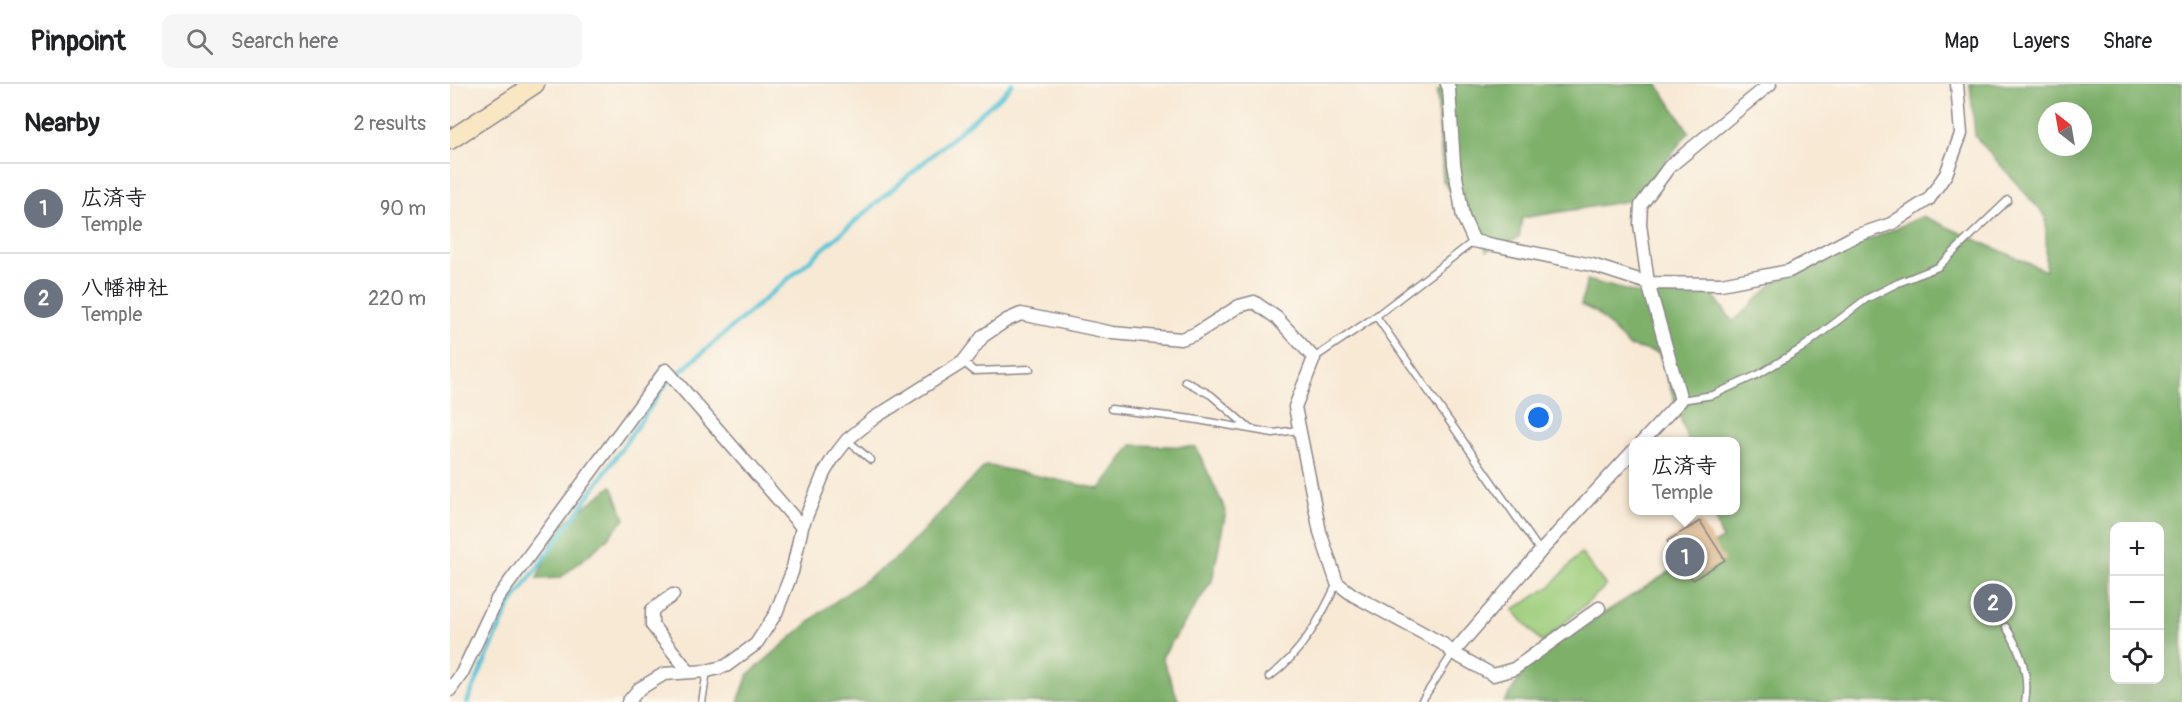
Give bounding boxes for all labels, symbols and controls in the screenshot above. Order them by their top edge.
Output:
search box [162,14,582,68]
text: Pinpoint [30,24,126,59]
icon: search [183,25,216,58]
text: Search here [231,27,338,55]
text: Map [1944,28,1979,55]
text: Layers [2012,28,2070,55]
text: Share [2103,28,2152,55]
north arrow [2038,102,2092,156]
text: Nearby [24,107,100,139]
text: 2 results [354,111,426,136]
text: 広済寺 [81,184,147,212]
text: 1 [40,196,47,221]
text: 90 m [380,196,426,221]
text: Temple [81,212,142,237]
text: 八幡神社 [81,274,169,302]
text: 2 [38,286,49,311]
text: 220 m [368,286,426,311]
text: Temple [81,302,142,327]
your location [1524,403,1553,432]
popup [1629,437,1740,515]
text: 広済寺 [1651,452,1718,480]
text: Temple [1651,480,1713,505]
map controls [2110,522,2164,684]
button: + [2110,522,2164,576]
pin: 1 [1666,534,1704,580]
button: − [2110,576,2164,630]
pin: 2 [1974,580,2012,626]
button: locate [2110,630,2164,684]

